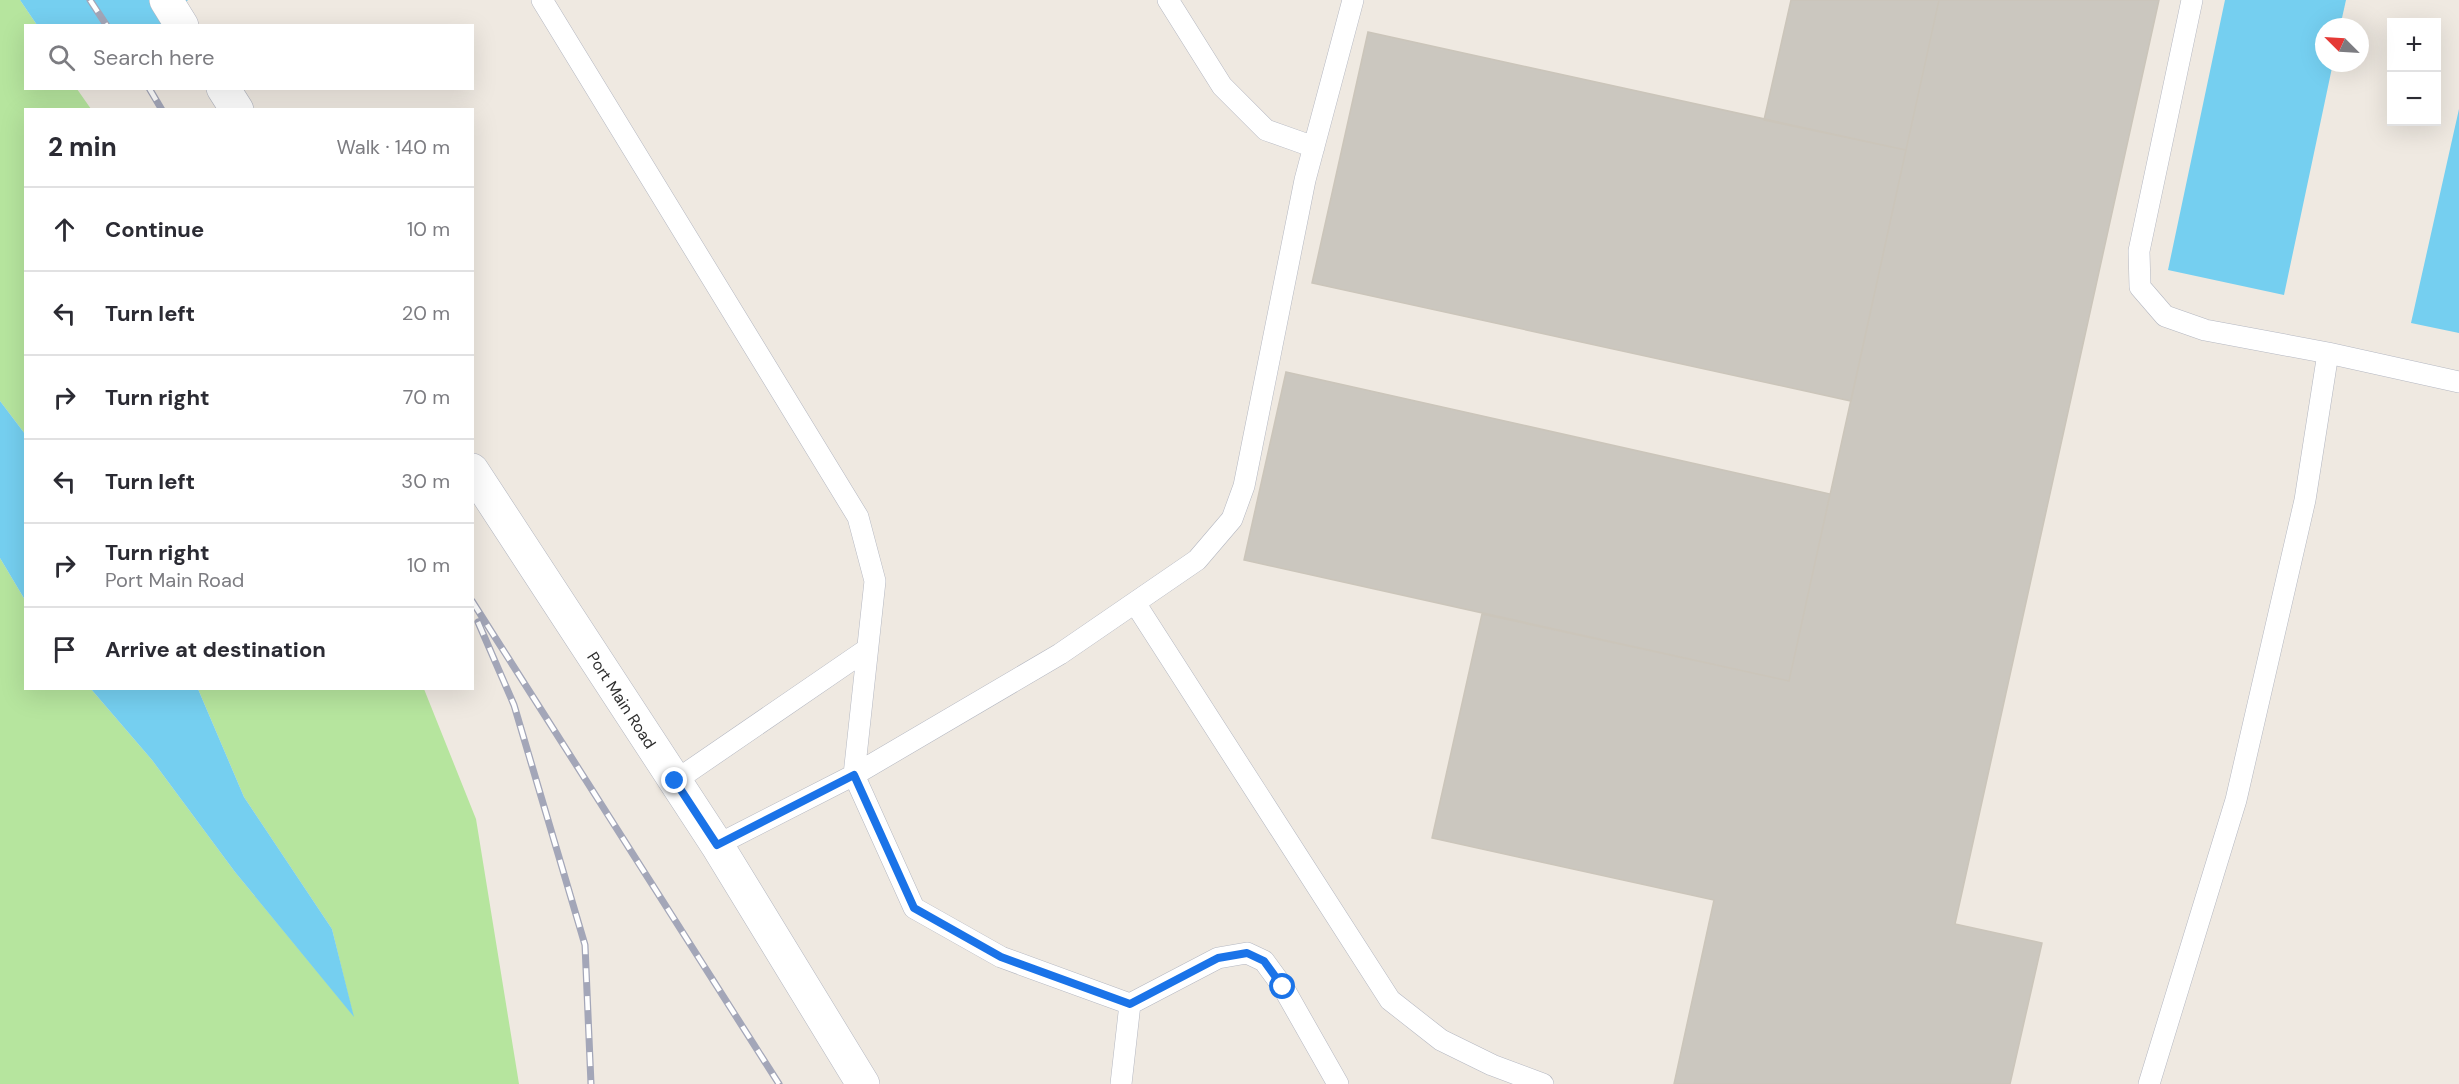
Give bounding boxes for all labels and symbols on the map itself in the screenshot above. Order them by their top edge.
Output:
north arrow [2315,18,2369,72]
street label: Port Main Road [582,648,661,753]
route end [661,767,687,793]
route start [1269,973,1295,999]

